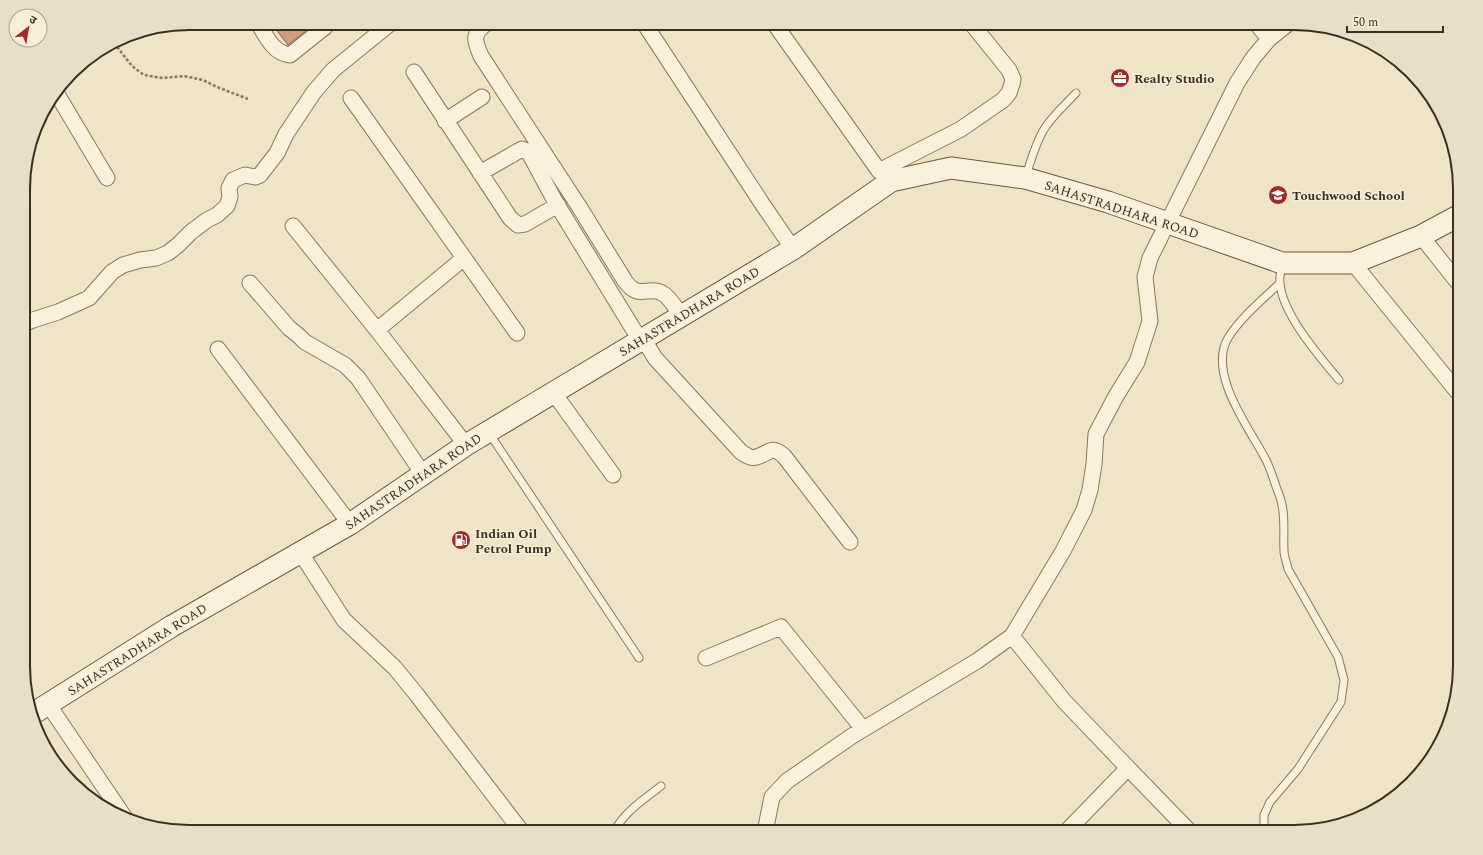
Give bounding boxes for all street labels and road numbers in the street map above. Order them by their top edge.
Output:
street label: SAHASTRADHARA ROAD [1042,176,1201,244]
street label: SAHASTRADHARA ROAD [615,262,764,362]
street label: SAHASTRADHARA ROAD [341,428,486,535]
street label: SAHASTRADHARA ROAD [64,599,211,701]

